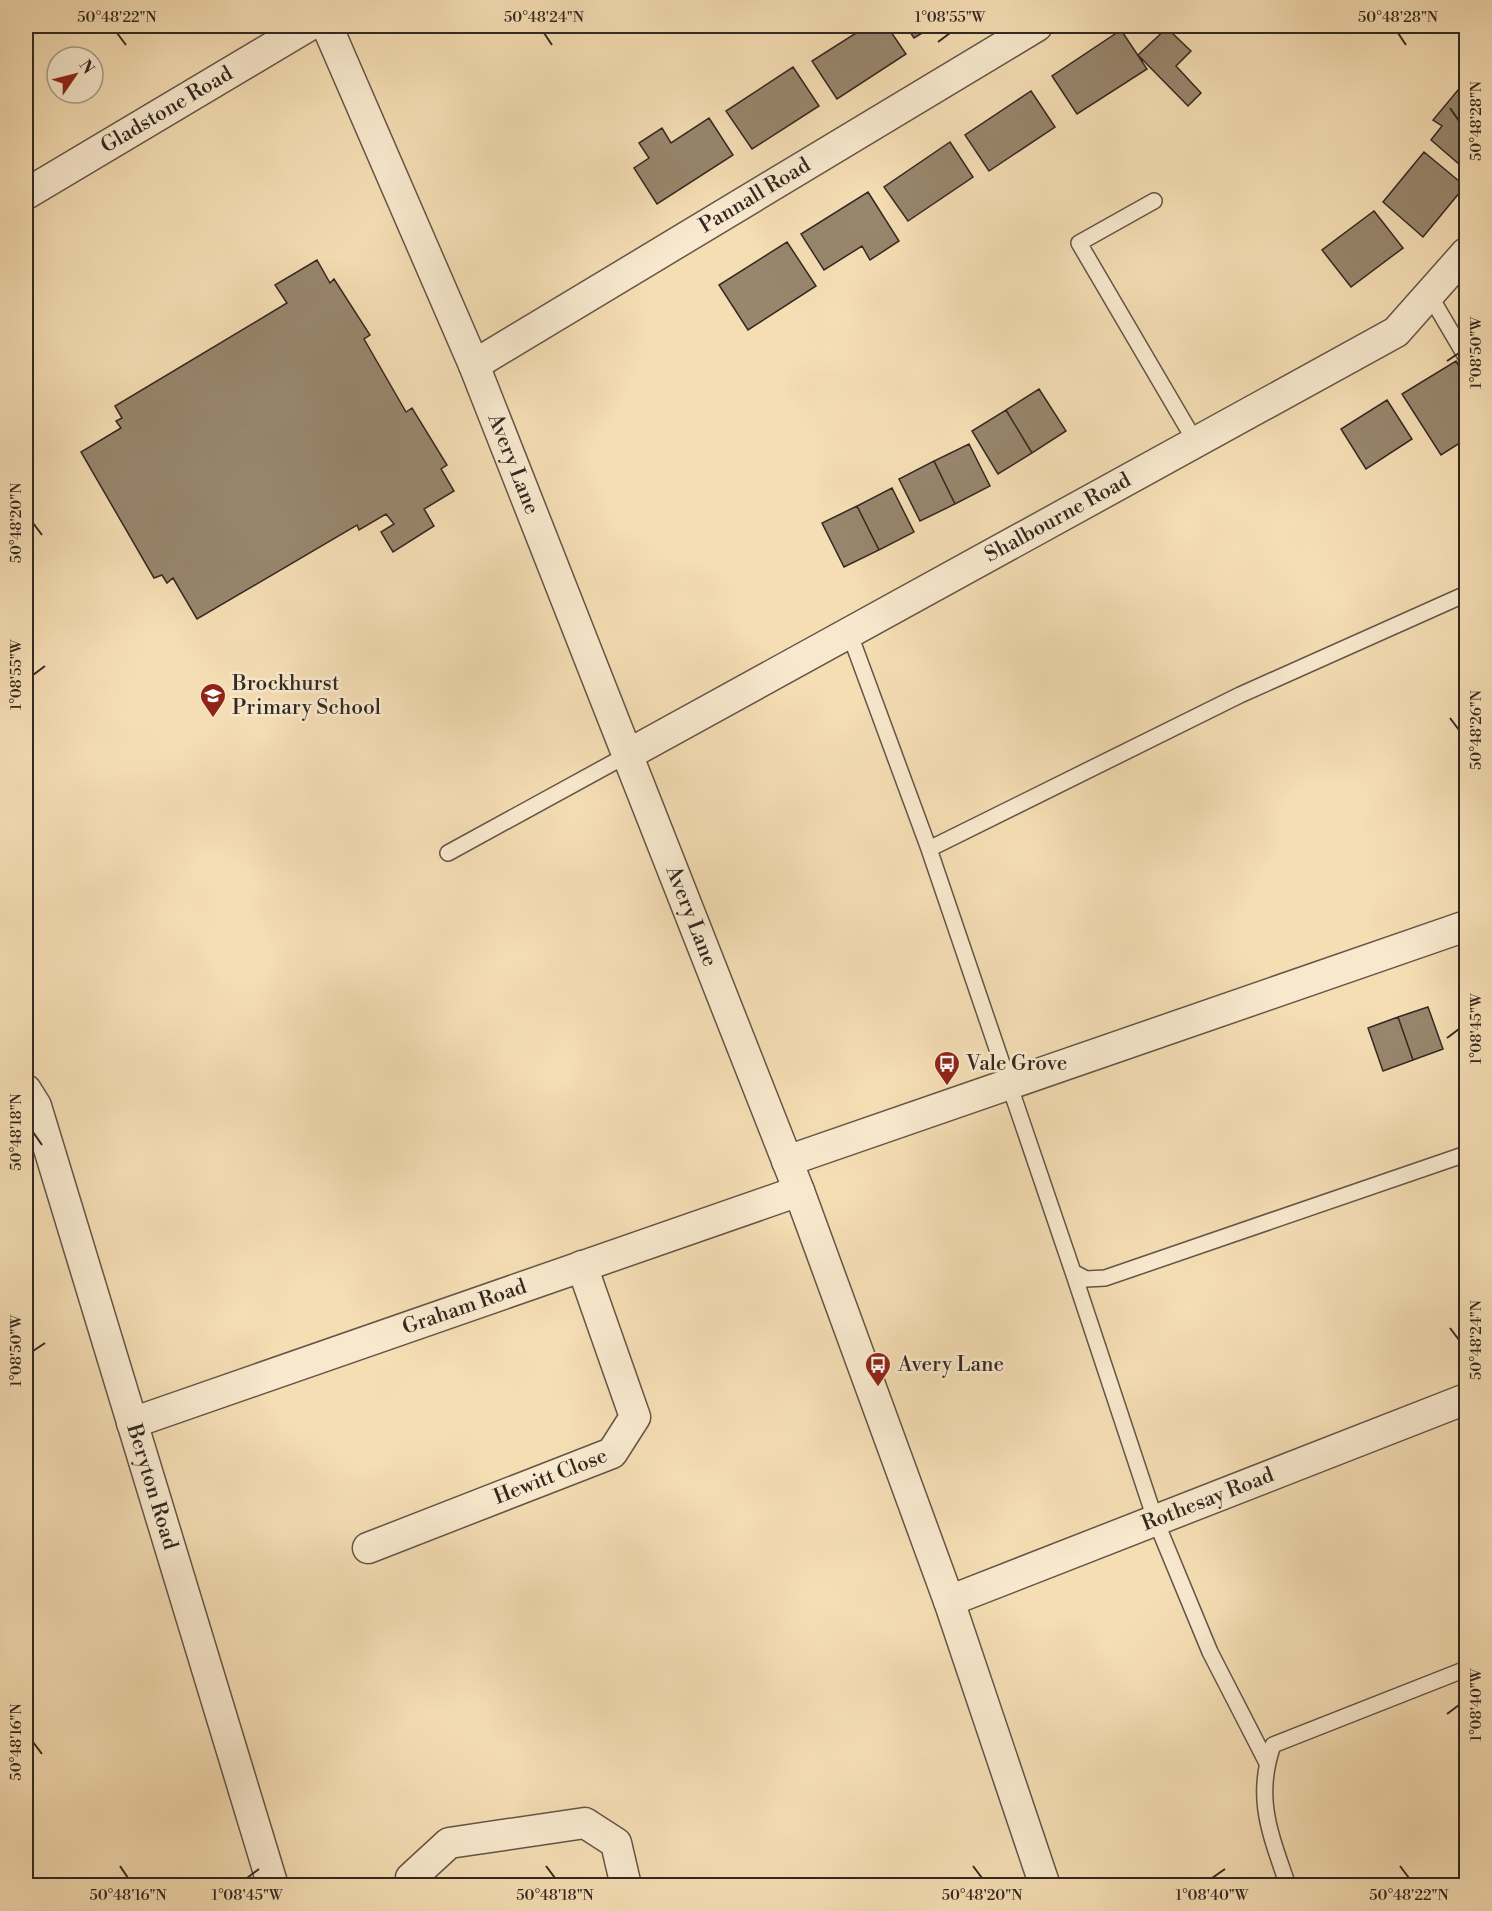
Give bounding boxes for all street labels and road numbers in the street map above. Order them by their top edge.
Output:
street label: Gladstone Road [96,61,238,159]
street label: Pannall Road [695,152,815,239]
street label: Avery Lane [481,409,545,518]
street label: Shalbourne Road [980,467,1136,569]
street label: Avery Lane [659,861,722,971]
street label: Graham Road [399,1274,530,1341]
street label: Beryton Road [120,1420,183,1553]
street label: Hewitt Close [490,1443,611,1511]
street label: Rothesay Road [1138,1462,1278,1537]

